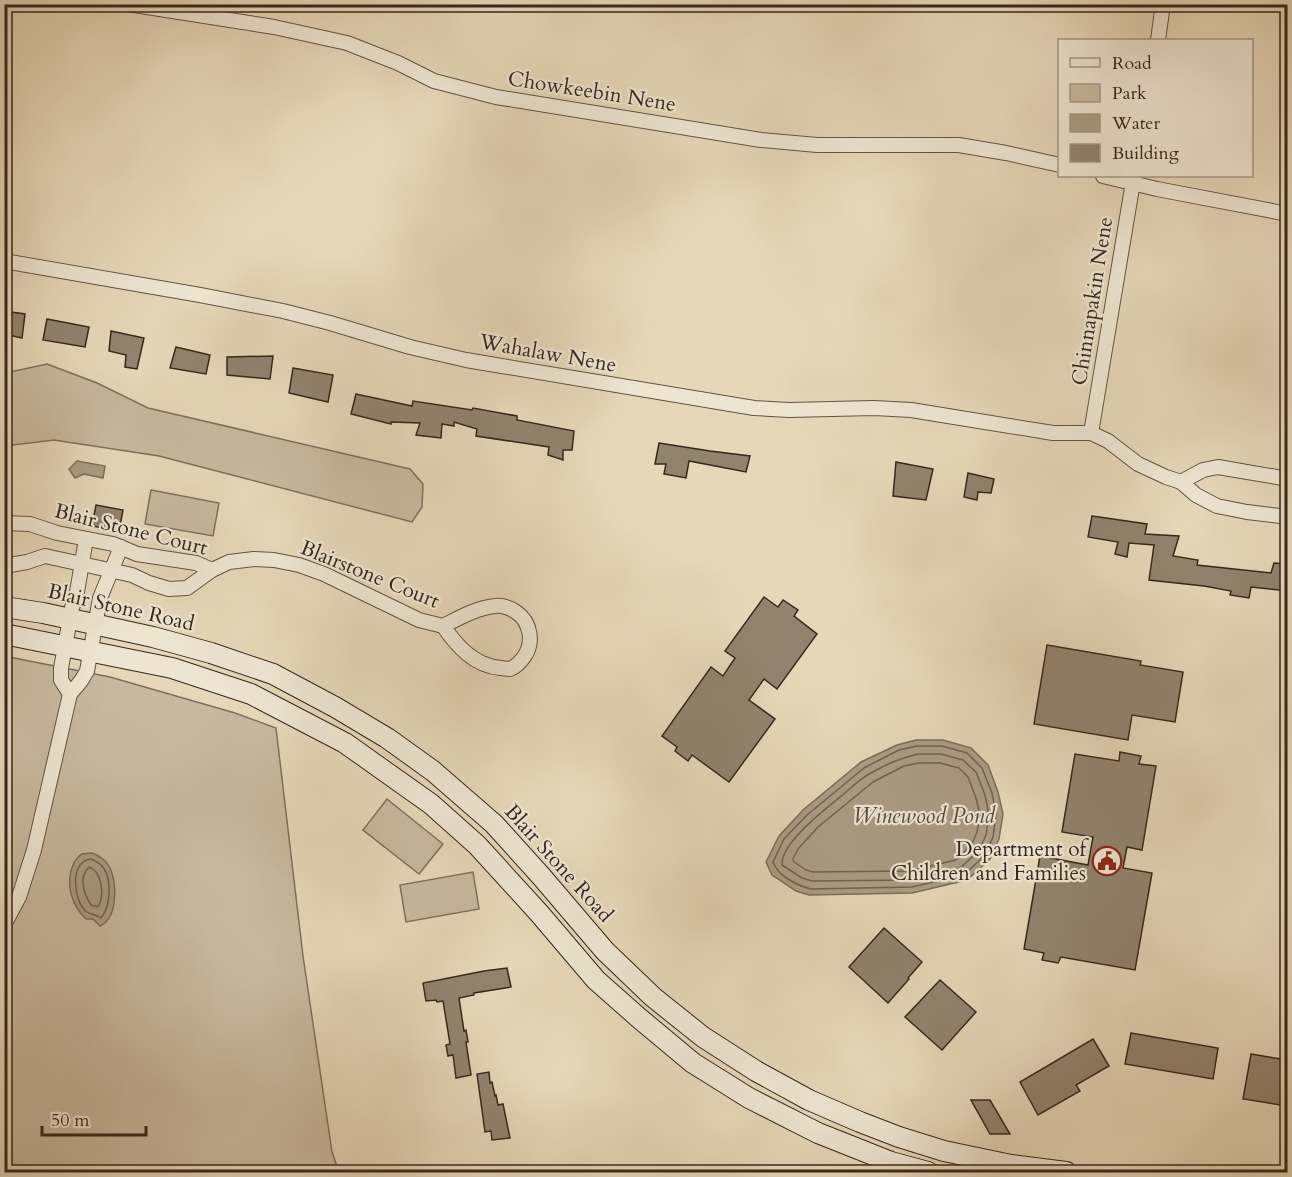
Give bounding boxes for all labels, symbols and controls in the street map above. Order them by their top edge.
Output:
legend [1058,39,1253,177]
text: Road [1112,51,1152,76]
street label: Chowkeebin Nene [506,64,678,119]
text: Park [1112,81,1147,106]
text: Water [1111,111,1161,136]
text: Building [1112,141,1180,166]
street label: Chinnapakin Nene [1065,215,1120,387]
street label: Wahalaw Nene [476,327,619,380]
street label: Blair Stone Court [51,496,211,563]
street label: Blairstone Court [296,533,444,616]
street label: Blair Stone Road [45,577,197,638]
street label: Blair Stone Road [498,798,619,929]
water label: Winewood Pond [853,801,996,831]
place label: Department of Children and Families [891,835,1090,888]
public building icon: Department of Children and Families [1091,845,1123,877]
scale bar [42,1099,146,1137]
text: 50 m [51,1108,90,1133]

